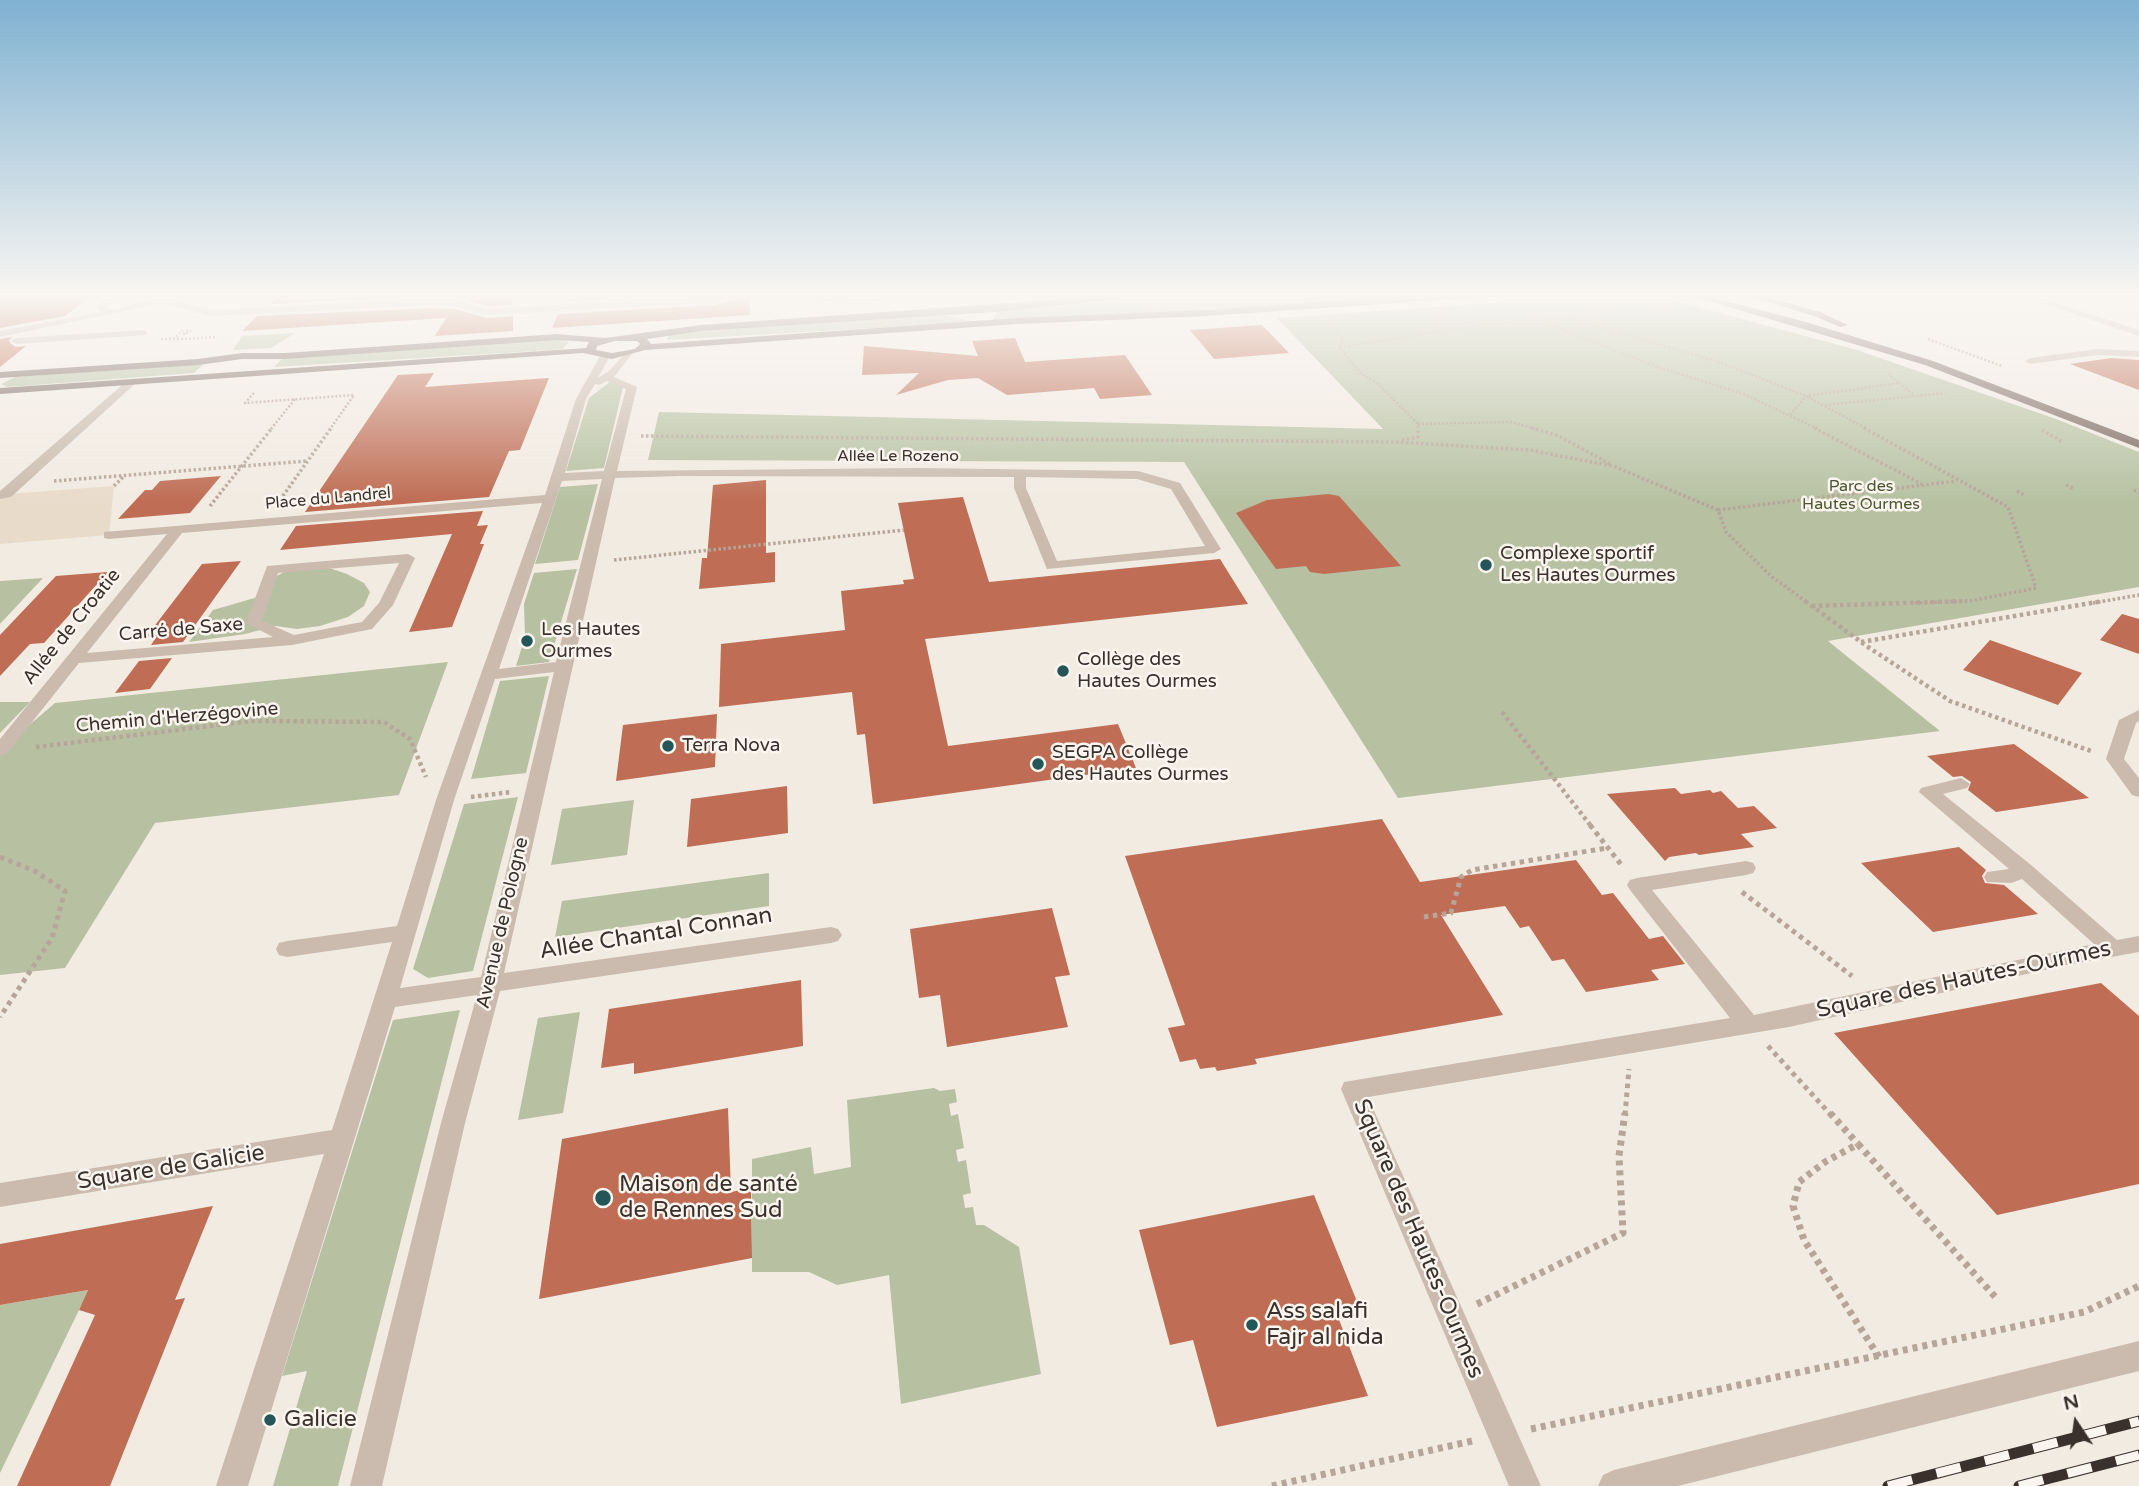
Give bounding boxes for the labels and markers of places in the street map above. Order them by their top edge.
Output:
place label: Complexe sportif Les Hautes Ourmes [1500,543,1676,587]
marker: Complexe sportif Les Hautes Ourmes [1478,557,1494,573]
place label: Les Hautes Ourmes [541,619,640,663]
marker: Les Hautes Ourmes [519,633,535,649]
place label: Collège des Hautes Ourmes [1077,649,1217,693]
marker: Collège des Hautes Ourmes [1055,663,1071,679]
place label: Terra Nova [682,735,780,757]
marker: Terra Nova [660,738,676,754]
place label: SEGPA Collège des Hautes Ourmes [1052,742,1229,786]
marker: SEGPA Collège des Hautes Ourmes [1030,756,1046,772]
place label: Maison de santé de Rennes Sud [619,1171,798,1225]
marker: Maison de santé de Rennes Sud [593,1188,613,1208]
place label: Ass salafi Fajr al nida [1266,1298,1384,1352]
marker: Ass salafi Fajr al nida [1244,1317,1260,1333]
place label: Galicie [284,1406,357,1434]
marker: Galicie [262,1412,278,1428]

